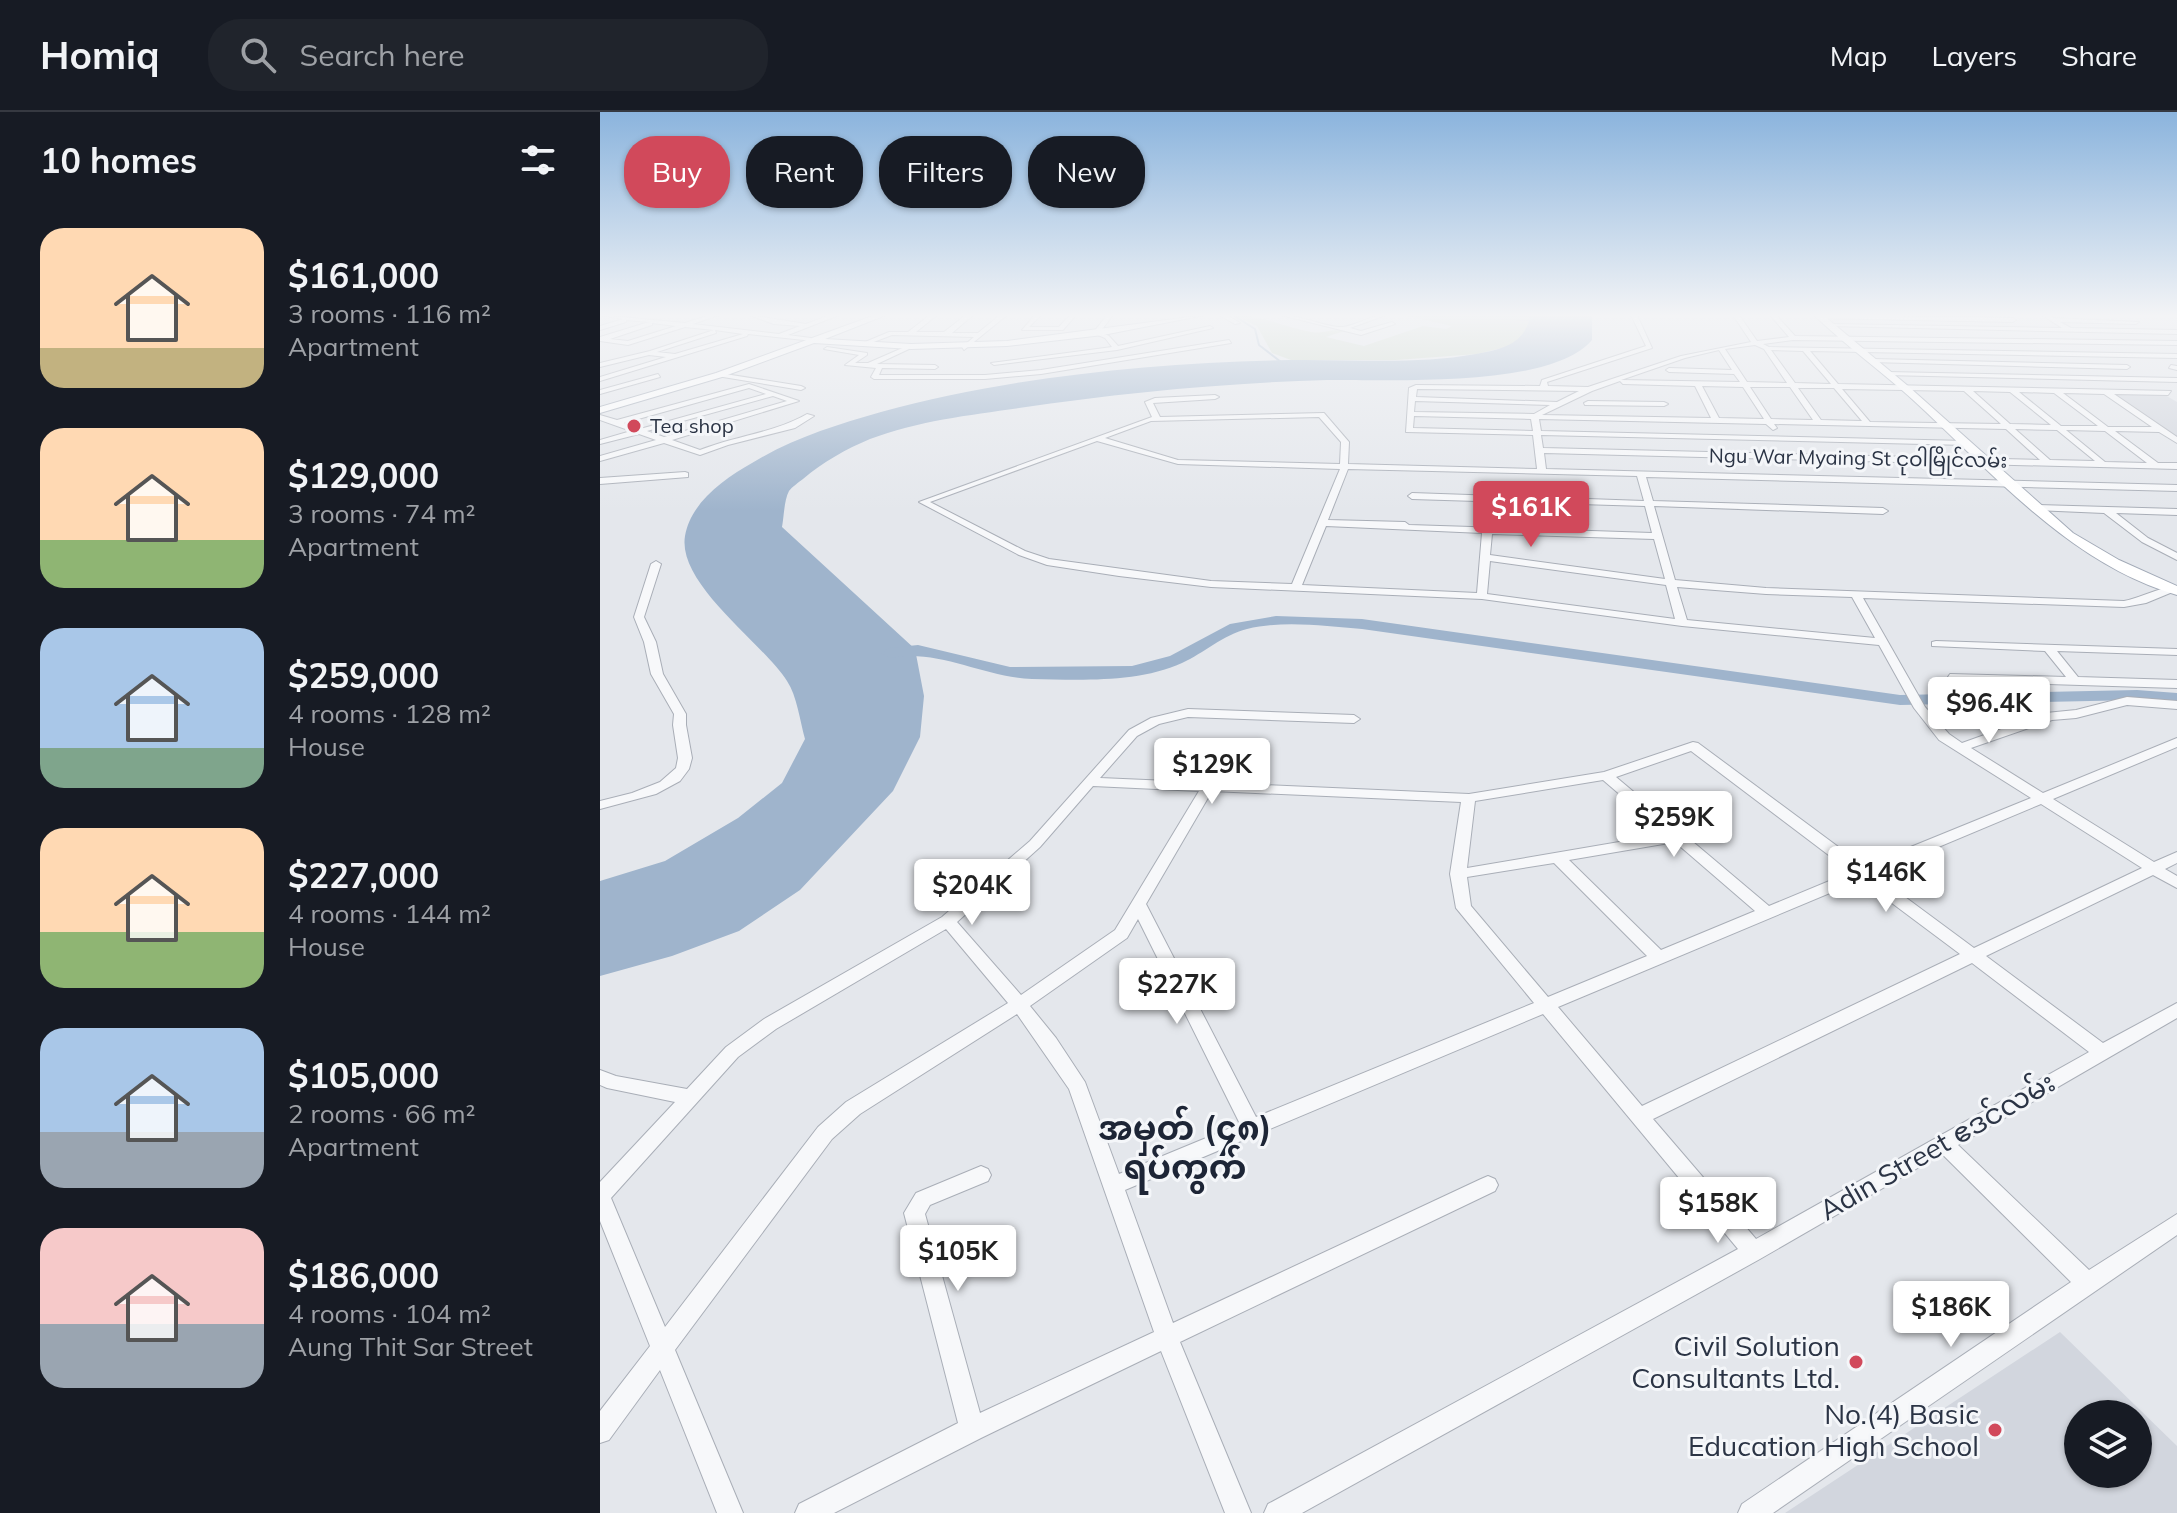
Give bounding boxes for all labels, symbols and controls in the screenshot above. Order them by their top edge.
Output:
search box [208,19,768,91]
text: Homiq [40,31,160,79]
icon: search [236,33,280,77]
text: Search here [300,36,464,74]
text: Map [1830,38,1887,73]
text: Layers [1931,38,2017,73]
text: Share [2061,38,2137,73]
chip: Buy [624,136,730,208]
chip: Rent [746,136,863,208]
chip: Filters [879,136,1012,208]
chip: New [1028,136,1145,208]
icon: filters [516,138,560,182]
text: 10 homes [40,139,197,182]
text: $161,000 [288,254,439,297]
icon: home [104,260,200,356]
text: 3 rooms · 116 m² [288,297,491,330]
text: Apartment [288,330,419,363]
place label: Tea shop [650,413,734,438]
marker: Tea shop [625,417,643,435]
street label: Ngu War Myaing St ငုဝါမြိုင်လမ်း [1709,441,2007,478]
text: $129,000 [288,454,439,497]
icon: home [104,460,200,556]
pin: $161K [1475,481,1587,549]
text: $161K [1491,490,1571,523]
text: 3 rooms · 74 m² [288,497,475,530]
text: Apartment [288,530,419,563]
text: $259,000 [288,654,439,697]
icon: home [104,660,200,756]
pin: $96.4K [1924,677,2054,745]
text: $96.4K [1946,686,2032,719]
text: 4 rooms · 128 m² [288,697,491,730]
text: House [288,730,365,763]
pin: $129K [1156,738,1268,806]
text: $129K [1172,747,1252,780]
pin: $259K [1618,791,1730,859]
text: $259K [1634,800,1714,833]
pin: $146K [1830,846,1942,914]
text: $227,000 [288,854,439,897]
text: $146K [1846,855,1926,888]
pin: $204K [916,859,1028,927]
icon: home [104,860,200,956]
text: $204K [932,868,1012,901]
text: 4 rooms · 144 m² [288,897,491,930]
text: House [288,930,365,963]
pin: $227K [1121,958,1233,1026]
text: $227K [1137,967,1217,1000]
text: $105,000 [288,1054,439,1097]
icon: home [104,1060,200,1156]
street label: Adin Street ဧဒင်လမ်း [1813,1064,2061,1227]
text: 2 rooms · 66 m² [288,1097,475,1130]
district label: အမှတ် (၄၈) ရပ်ကွက် [1098,1105,1272,1195]
text: Apartment [288,1130,419,1163]
pin: $158K [1662,1177,1774,1245]
text: $158K [1678,1186,1758,1219]
pin: $105K [902,1225,1014,1293]
text: $105K [918,1234,998,1267]
text: $186,000 [288,1254,439,1297]
icon: home [104,1260,200,1356]
pin: $186K [1895,1281,2007,1349]
text: $186K [1911,1290,1991,1323]
text: 4 rooms · 104 m² [288,1297,491,1330]
place label: Civil Solution Consultants Ltd. [1631,1328,1840,1395]
text: Aung Thit Sar Street [288,1330,533,1363]
marker: Civil Solution Consultants Ltd. [1847,1353,1865,1371]
place label: No.(4) Basic Education High School [1688,1396,1979,1463]
map controls [2064,1400,2152,1488]
button: layers [2064,1400,2152,1488]
marker: No.(4) Basic Education High School [1986,1421,2004,1439]

